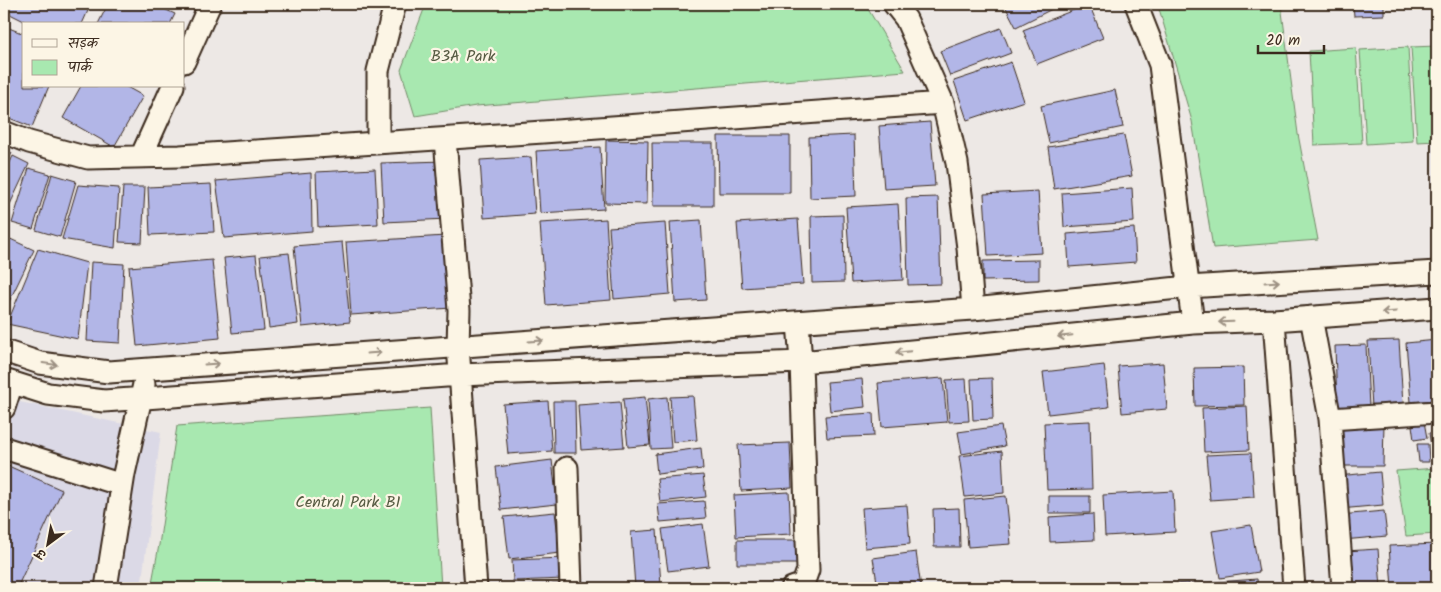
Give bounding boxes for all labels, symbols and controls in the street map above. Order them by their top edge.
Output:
legend [22,22,185,88]
scale bar [1258,22,1325,54]
text: 20 m [1266,29,1300,53]
text: सड़क [68,32,100,56]
park label: B3A Park [431,44,496,69]
text: पार्क [67,56,94,80]
one-way arrow [1263,278,1279,287]
one-way arrow [1381,307,1397,316]
one-way arrow [1219,317,1235,326]
one-way arrow [1057,331,1073,341]
one-way arrow [528,336,544,345]
one-way arrow [895,347,911,357]
one-way arrow [366,348,382,357]
one-way arrow [42,359,58,369]
one-way arrow [204,360,220,369]
park label: Central Park B1 [295,490,401,515]
north arrow [22,520,72,570]
text: उ [29,541,51,566]

